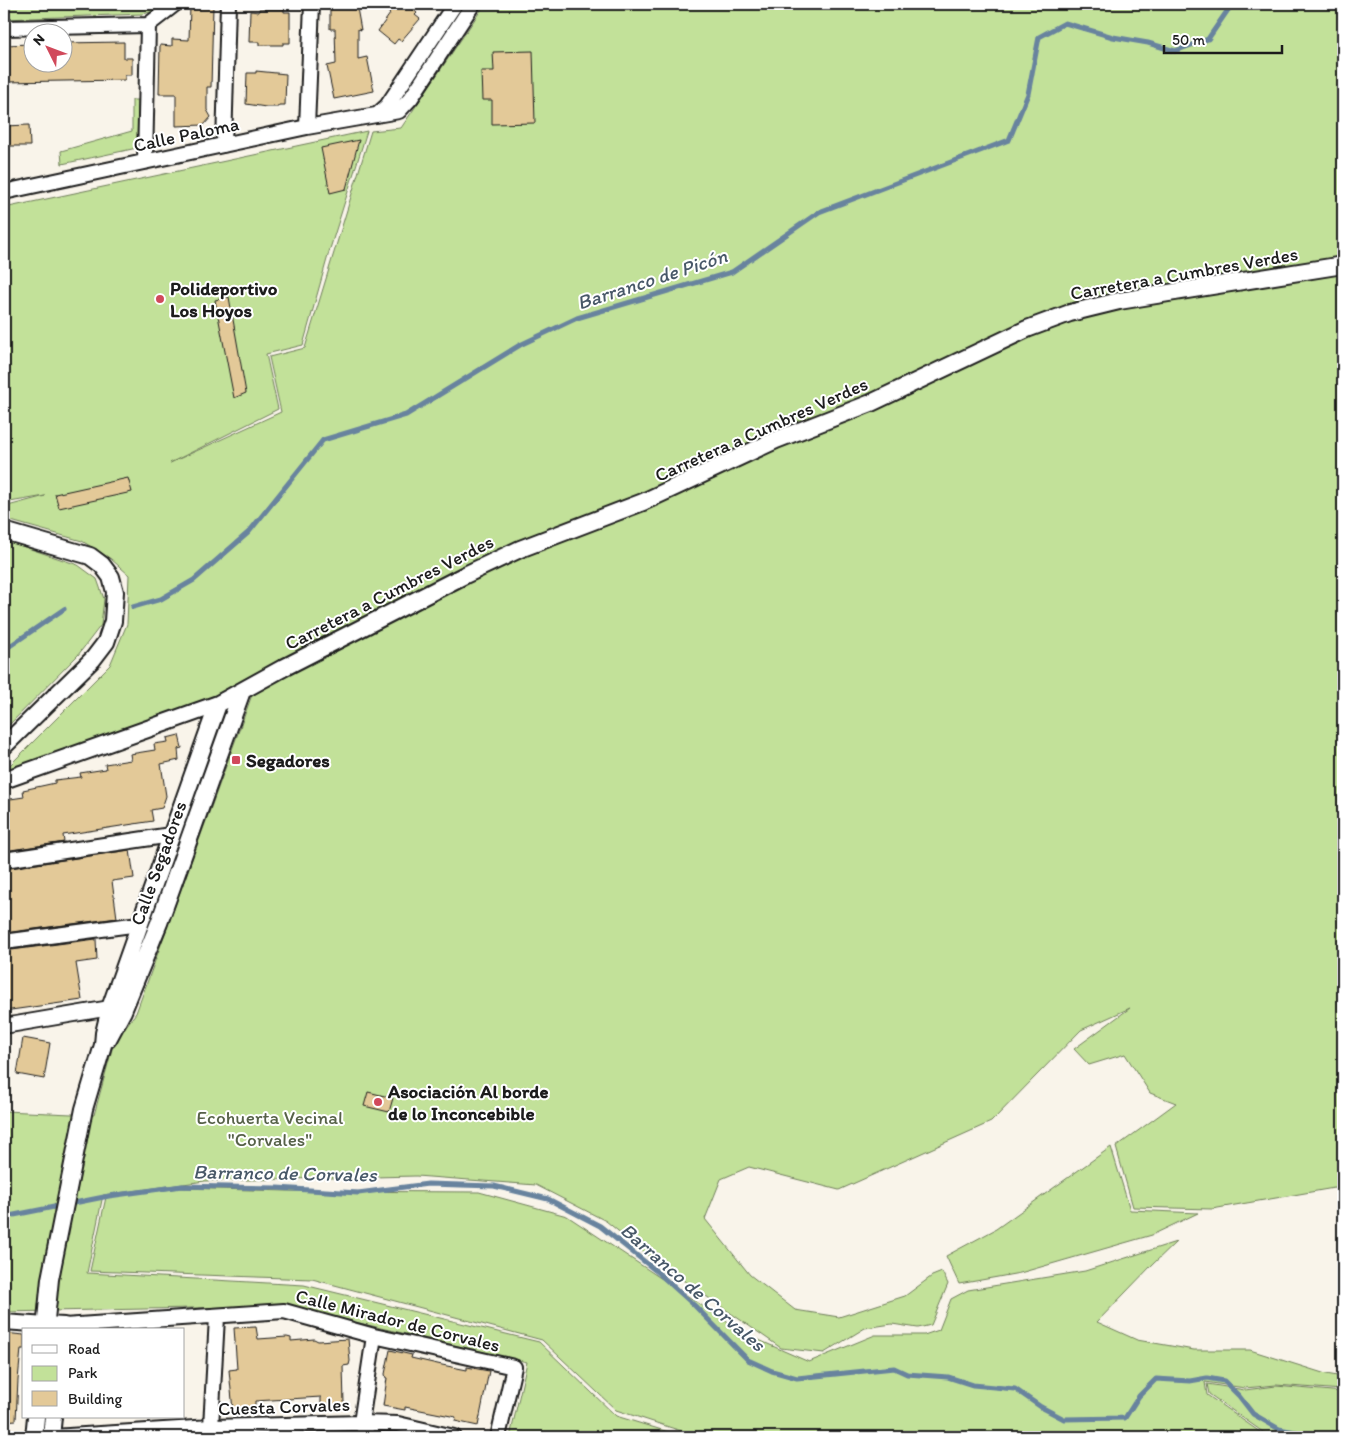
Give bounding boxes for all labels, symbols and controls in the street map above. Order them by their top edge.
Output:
north arrow [22,22,72,72]
scale bar [1164,22,1282,54]
text: N [29,30,48,49]
text: 50 m [1172,31,1205,49]
street label: Calle Paloma [131,112,241,157]
street label: Carretera a Cumbres Verdes [1068,242,1300,305]
water label: Barranco de Picón [574,243,731,315]
place label: Polideportivo Los Hoyos [170,277,278,322]
marker: Polideportivo Los Hoyos [154,293,166,305]
street label: Carretera a Cumbres Verdes [651,372,871,487]
street label: Carretera a Cumbres Verdes [281,530,497,655]
place label: Segadores [246,749,330,772]
marker: Segadores [230,754,242,766]
street label: Calle Segadores [125,798,192,928]
place label: Asociación Al borde de lo Inconcebible [387,1080,548,1125]
marker: Asociación Al borde de lo Inconcebible [372,1096,384,1108]
park label: Ecohuerta Vecinal "Corvales" [197,1106,344,1151]
water label: Barranco de Corvales [193,1159,378,1187]
water label: Barranco de Corvales [616,1218,771,1357]
street label: Calle Mirador de Corvales [293,1284,502,1357]
legend [22,1328,185,1418]
text: Road [68,1340,101,1358]
text: Park [68,1364,98,1382]
text: Building [68,1390,122,1408]
street label: Cuesta Corvales [218,1393,350,1420]

